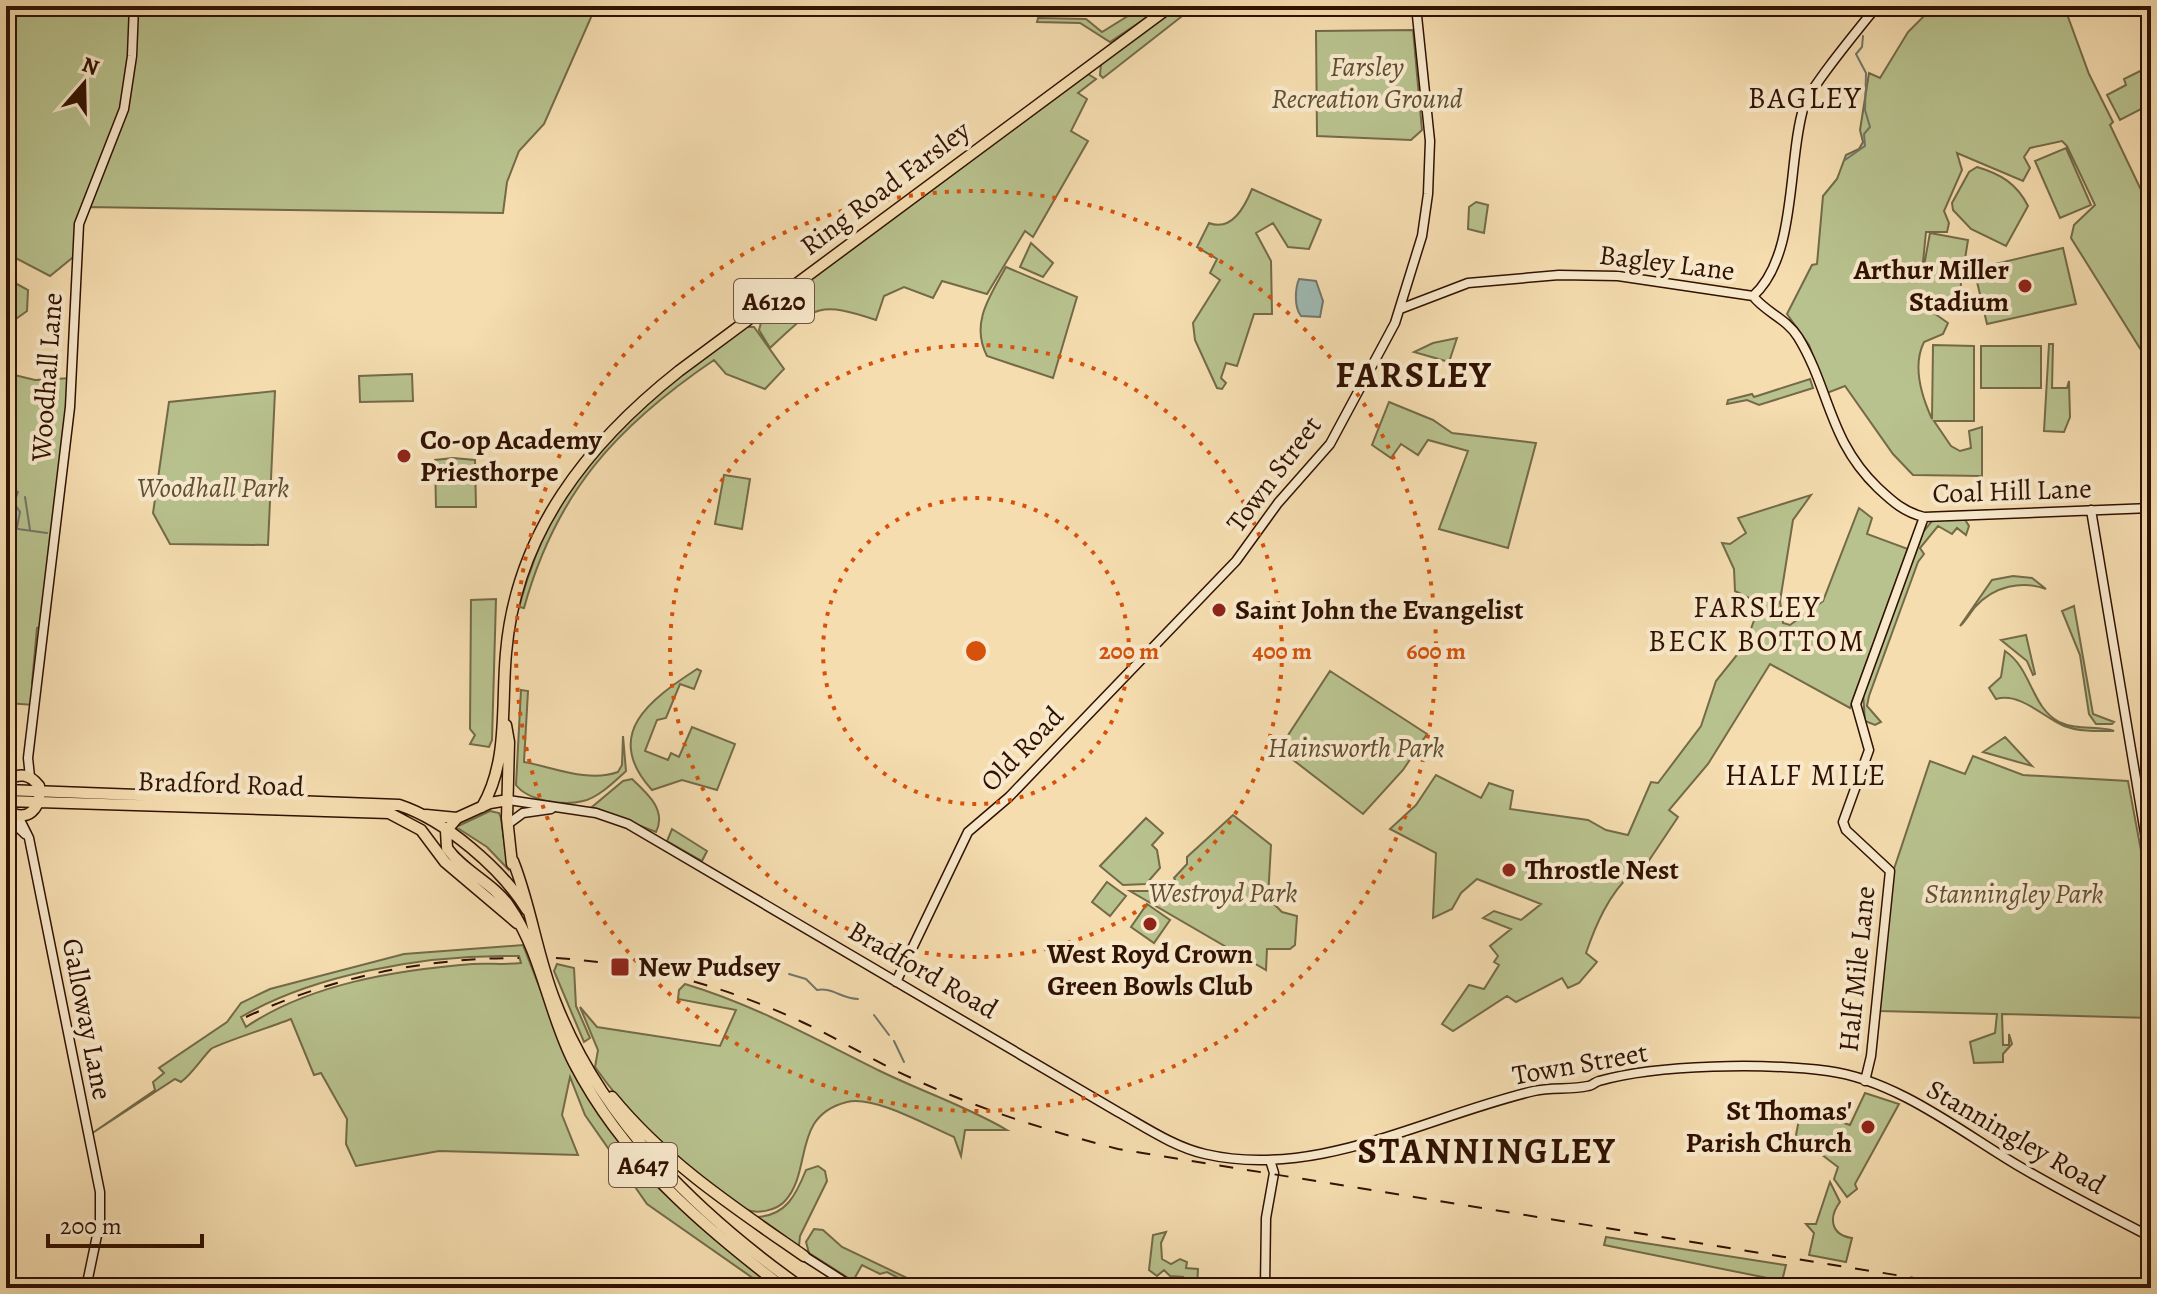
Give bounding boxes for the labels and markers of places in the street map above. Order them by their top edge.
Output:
place label: Arthur Miller Stadium [1853,251,2009,321]
marker: Arthur Miller Stadium [2016,277,2034,295]
place label: Co-op Academy Priesthorpe [420,421,603,491]
marker: Co-op Academy Priesthorpe [395,447,413,465]
place label: Saint John the Evangelist [1235,591,1524,629]
marker: Saint John the Evangelist [1210,601,1228,619]
centre of rings [962,637,990,665]
place label: Throstle Nest [1525,851,1679,889]
marker: Throstle Nest [1500,861,1518,879]
marker: West Royd Crown Green Bowls Club [1141,915,1159,933]
place label: West Royd Crown Green Bowls Club [1046,935,1253,1005]
place label: New Pudsey [638,948,781,986]
marker: New Pudsey [609,956,631,978]
place label: St Thomas' Parish Church [1685,1092,1852,1162]
marker: St Thomas' Parish Church [1859,1118,1877,1136]

